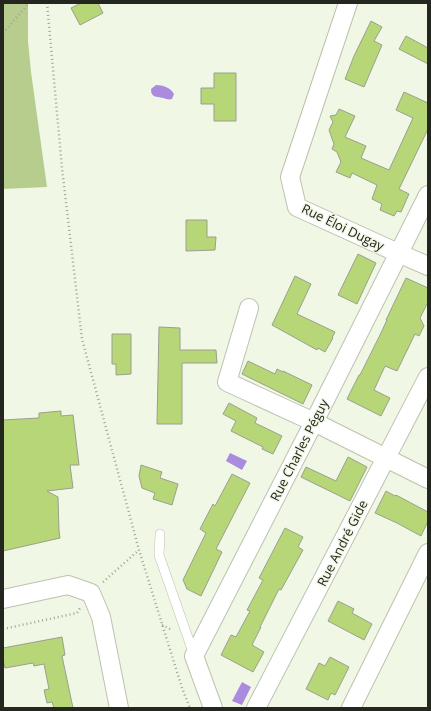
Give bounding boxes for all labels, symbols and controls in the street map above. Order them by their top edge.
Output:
street label: Rue Éloi Dugay [299,199,388,255]
street label: Rue Charles Péguy [266,396,333,504]
street label: Rue André Gide [312,497,372,589]

